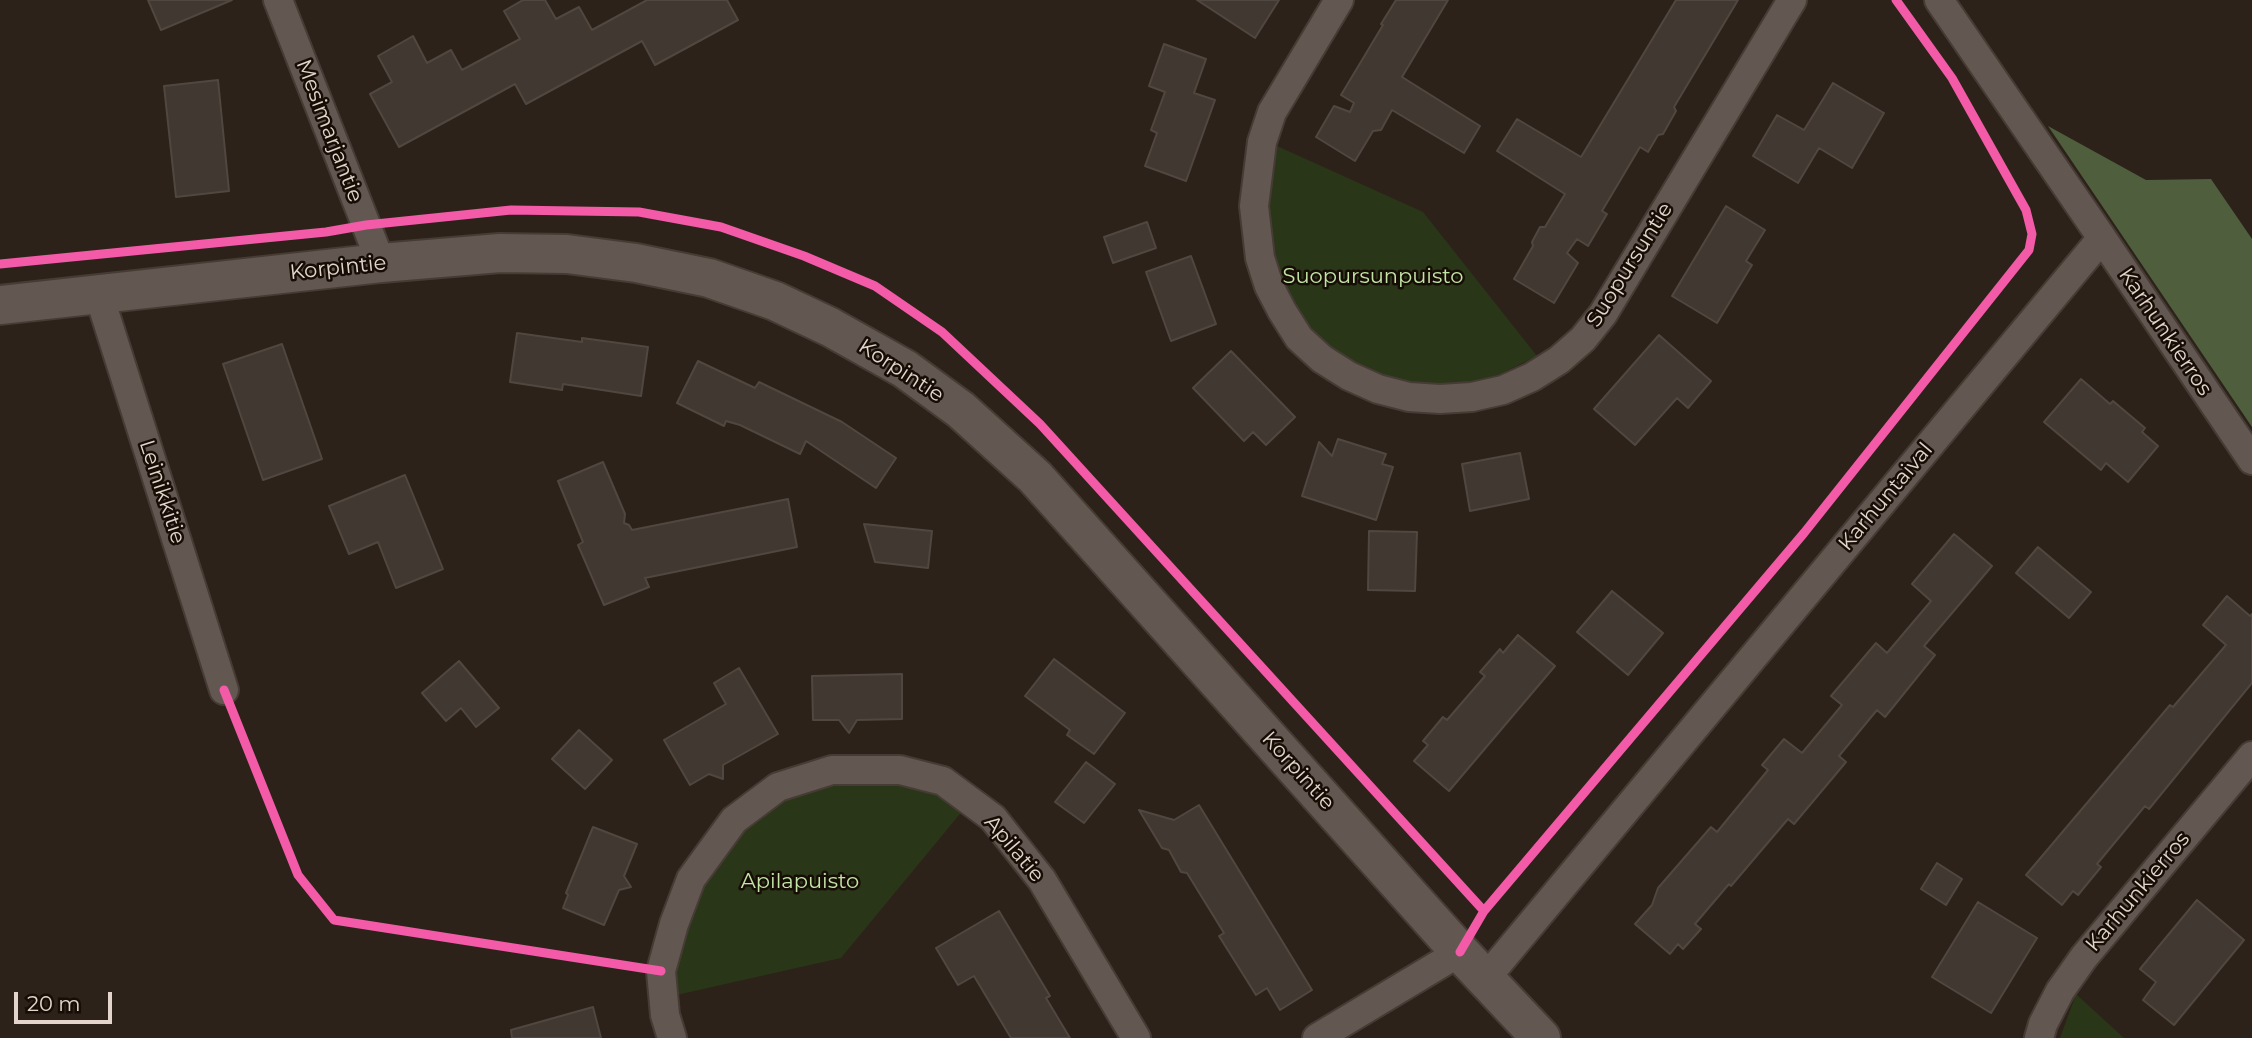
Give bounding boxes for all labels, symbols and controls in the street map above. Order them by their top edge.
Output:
street label: Mesimarjantie [290,56,368,206]
street label: Suopursuntie [1582,198,1678,332]
street label: Korpintie [289,250,387,286]
street label: Karhunkierros [2113,263,2217,401]
park label: Suopursunpuisto [1282,264,1464,290]
street label: Korpintie [854,334,948,408]
street label: Leinikkitie [133,437,191,547]
street label: Karhuntaival [1834,438,1938,556]
street label: Korpintie [1256,727,1340,815]
street label: Apilatie [979,810,1049,888]
street label: Karhunkierros [2081,827,2195,957]
park label: Apilapuisto [741,869,859,895]
scale bar [18,978,116,1022]
text: 20 m [27,991,81,1016]

